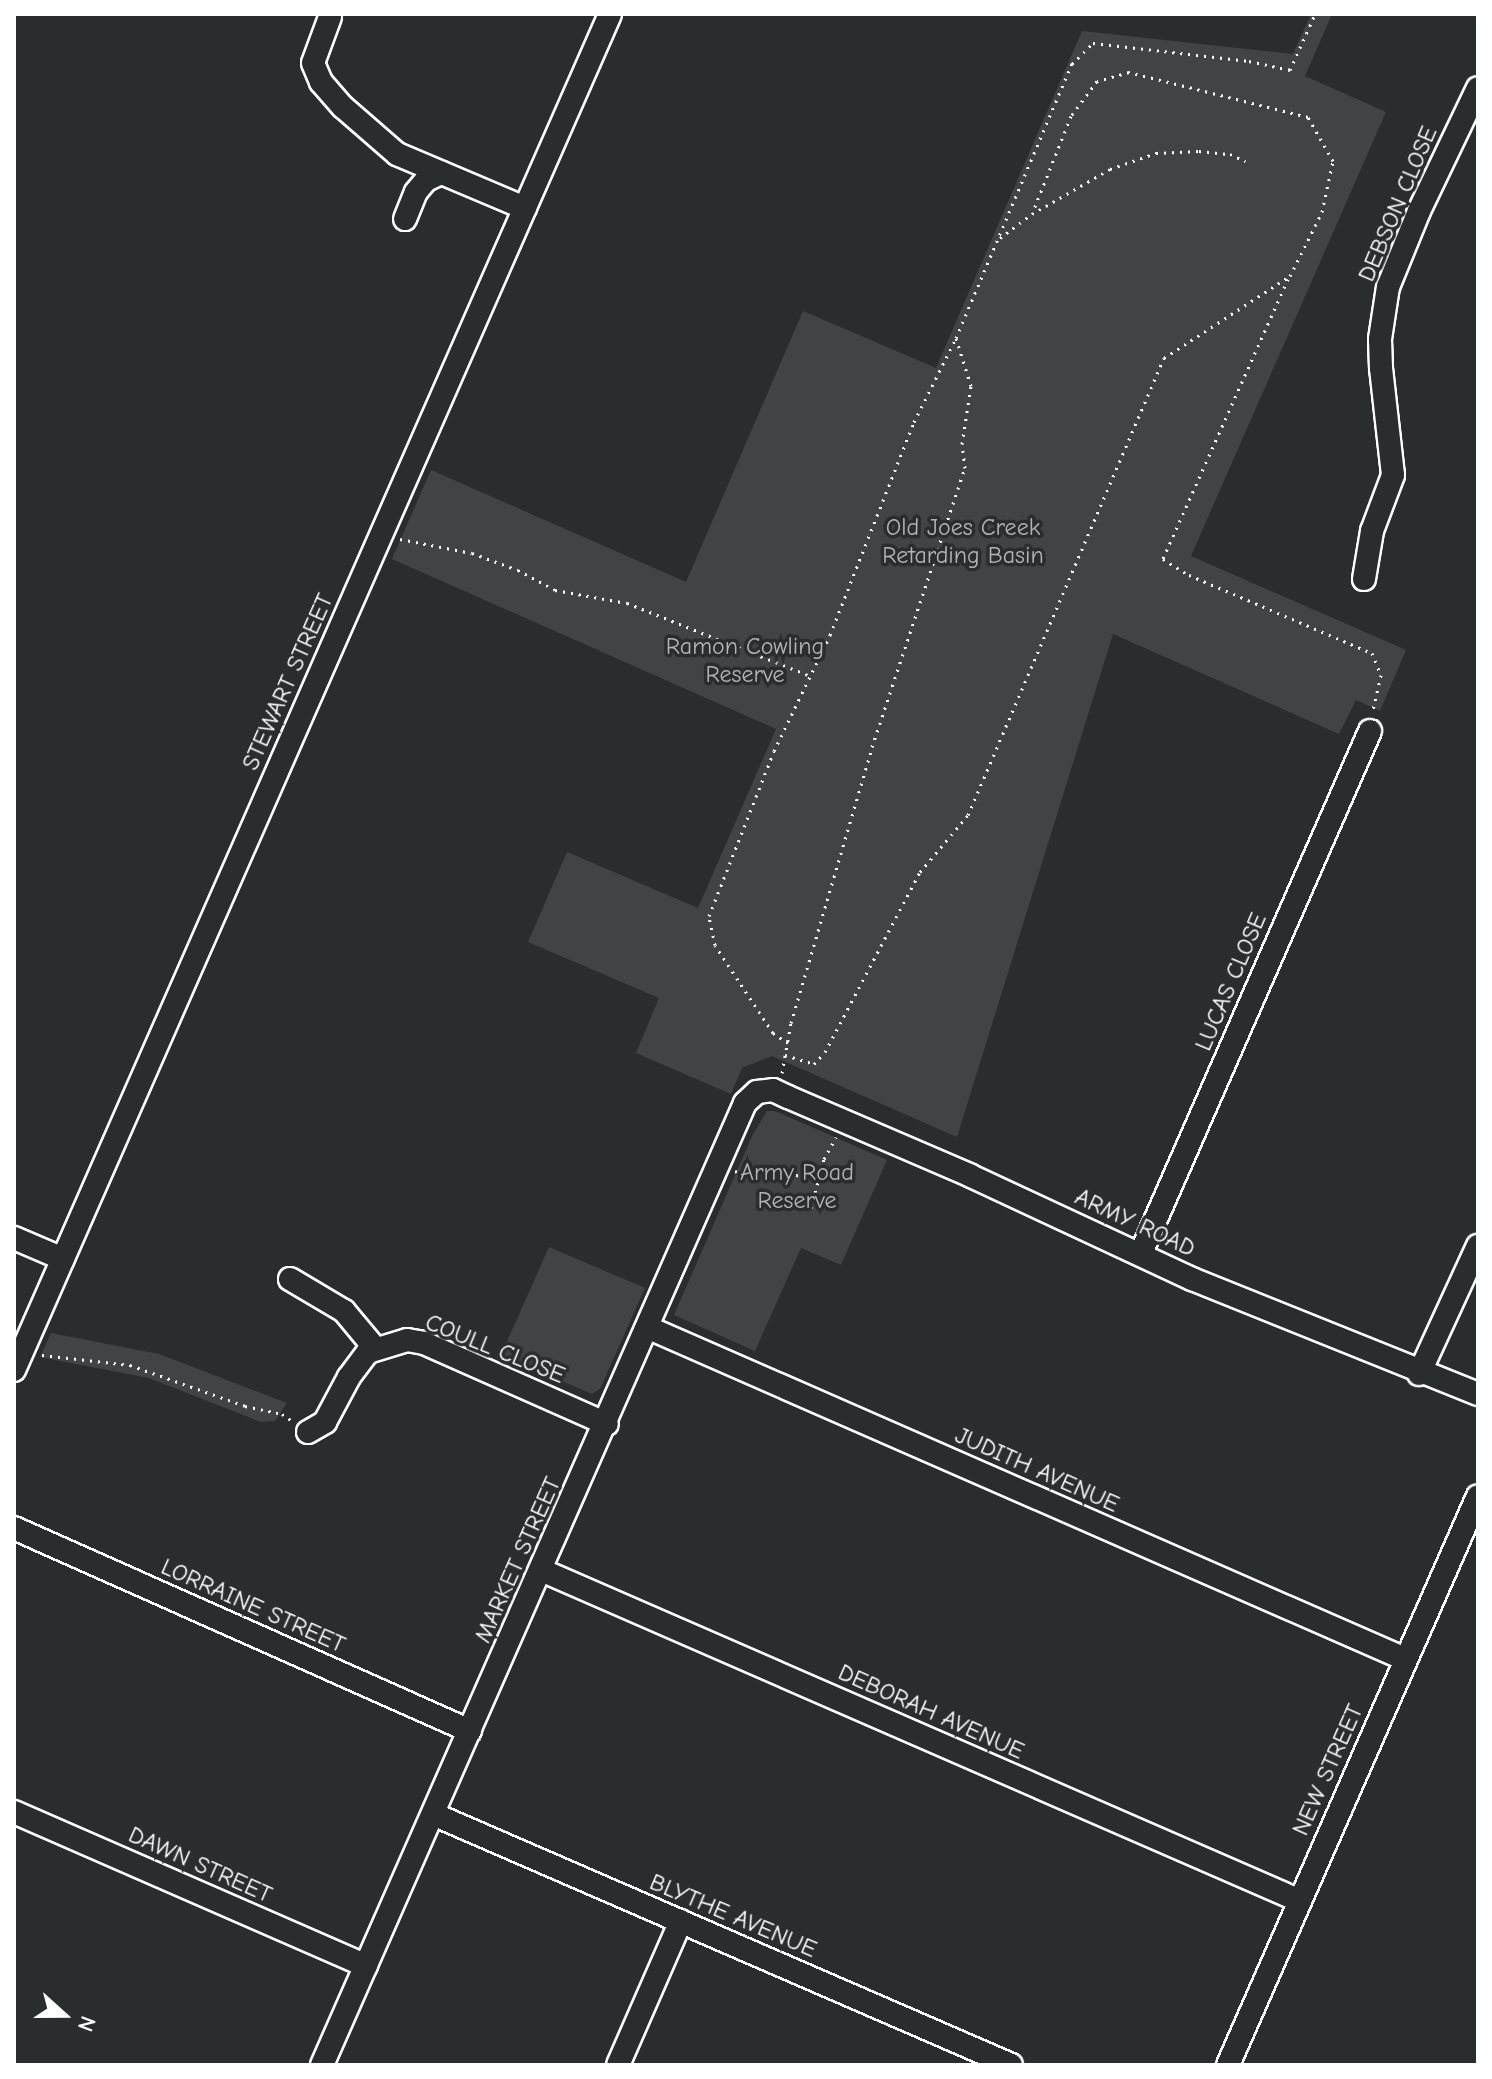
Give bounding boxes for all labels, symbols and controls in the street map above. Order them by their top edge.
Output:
street label: DEBSON CLOSE [1352,122,1444,286]
park label: Old Joes Creek Retarding Basin [882,514,1044,570]
street label: STEWART STREET [236,589,340,775]
park label: Ramon Cowling Reserve [666,633,824,689]
street label: LUCAS CLOSE [1189,909,1273,1055]
park label: Army Road Reserve [740,1159,854,1215]
street label: ARMY ROAD [1070,1183,1200,1263]
street label: COULL CLOSE [421,1308,569,1390]
street label: JUDITH AVENUE [951,1421,1123,1519]
street label: MARKET STREET [469,1473,567,1647]
street label: LORRAINE STREET [156,1552,350,1660]
street label: DEBORAH AVENUE [834,1658,1028,1766]
street label: NEW STREET [1286,1700,1370,1840]
street label: DAWN STREET [124,1821,276,1909]
street label: BLYTHE AVENUE [645,1868,821,1964]
north arrow [24,1975,104,2055]
text: N [72,2012,101,2035]

